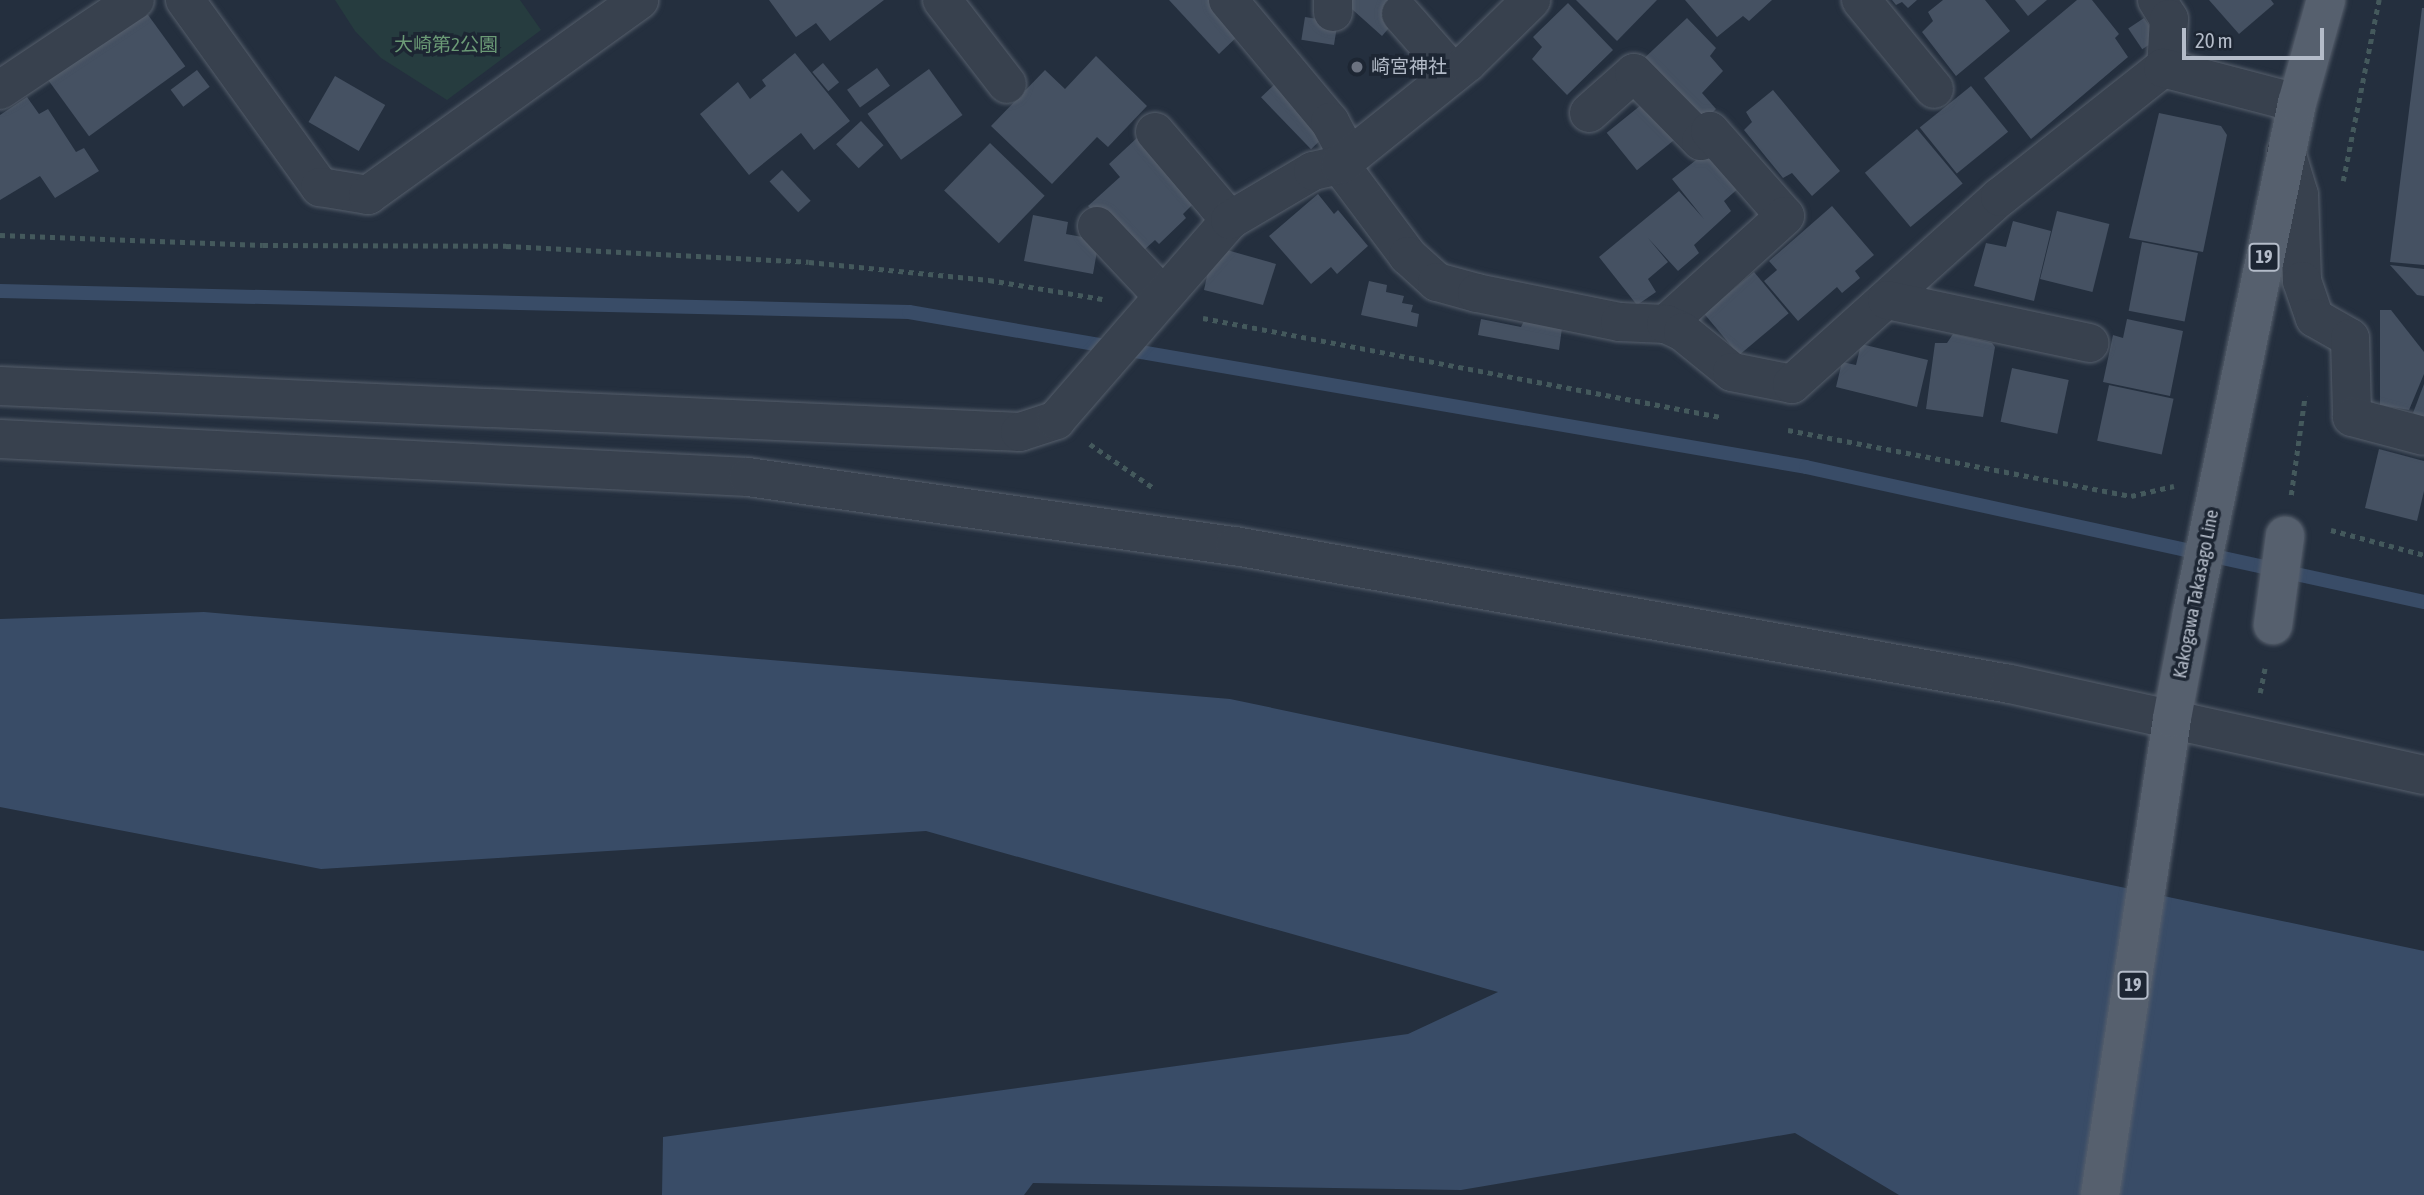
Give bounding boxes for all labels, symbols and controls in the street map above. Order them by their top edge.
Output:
scale bar [2186,14,2328,58]
text: 20 m [2195,28,2233,52]
park label: 大崎第2公園 [394,34,498,56]
place label: 崎宮神社 [1371,56,1447,78]
marker: 崎宮神社 [1349,59,1365,75]
road number: 19 [2248,243,2280,272]
street label: Kakogawa Takasago Line [2168,508,2224,680]
road number: 19 [2117,970,2149,1000]

